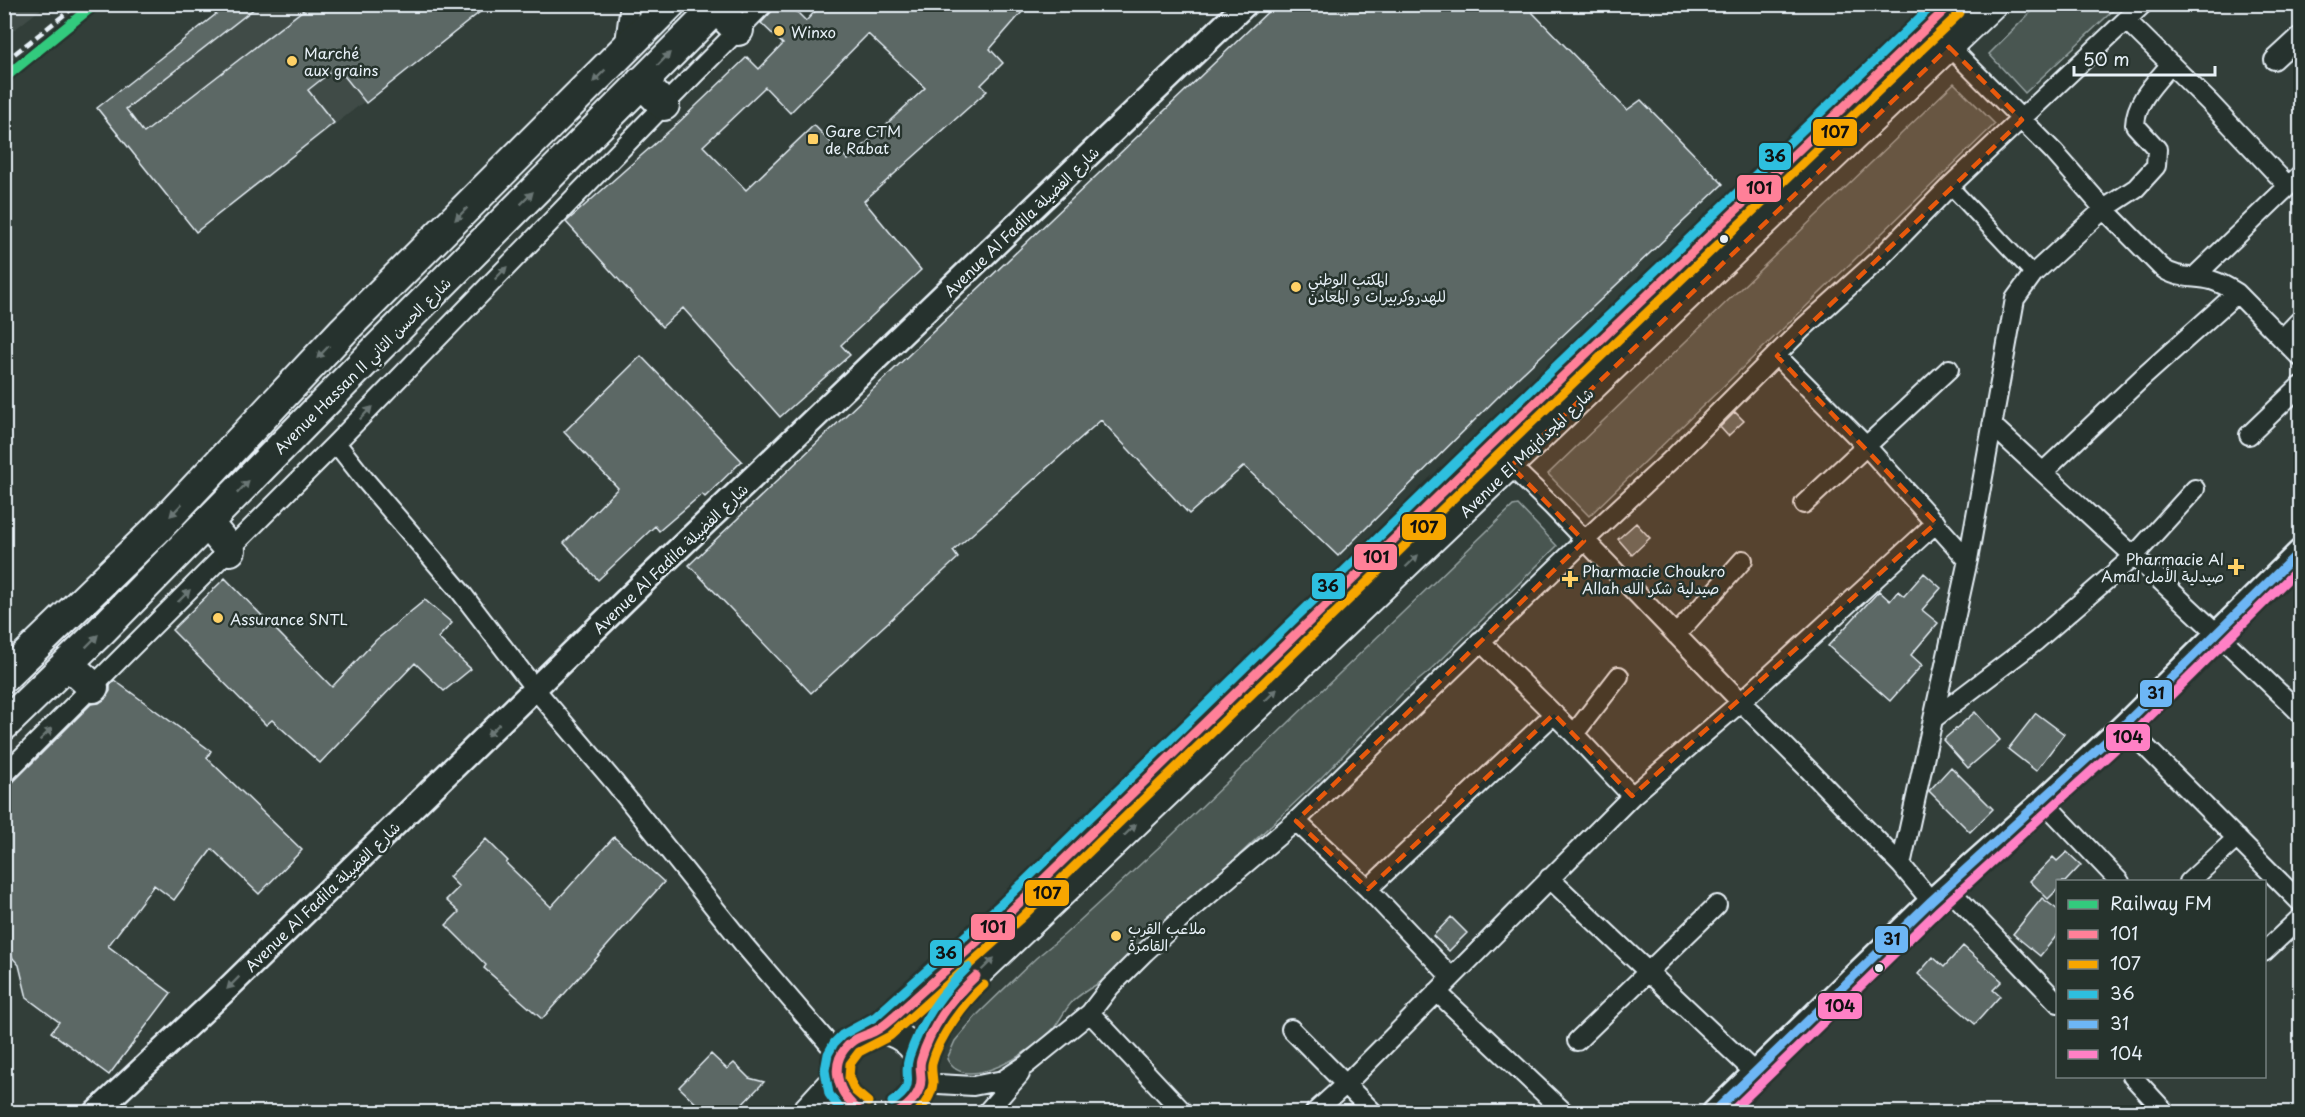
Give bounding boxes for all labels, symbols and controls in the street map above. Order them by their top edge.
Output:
place label: Winxo [791,20,836,43]
marker: Winxo [772,24,786,38]
scale bar [2074,39,2215,77]
place label: Marché aux grains [304,41,379,81]
text: 50 m [2083,45,2130,72]
one-way arrow [657,53,671,67]
marker: Marché aux grains [285,54,299,68]
one-way arrow [592,68,606,82]
line badge: 107 [1812,118,1858,147]
place label: Gare CTM de Rabat [825,119,901,159]
text: 107 [1821,119,1849,143]
marker: Gare CTM de Rabat [806,132,820,146]
street label: Avenue Al Fadila شارع الفضيلة [938,140,1104,302]
line badge: 36 [1758,142,1792,171]
text: 36 [1764,143,1786,167]
line badge: 101 [1736,174,1782,203]
text: 101 [1746,175,1772,199]
one-way arrow [520,190,534,205]
one-way arrow [454,206,468,220]
unlabelled marker [1718,233,1730,245]
one-way arrow [494,266,508,280]
place label: المكتب الوطني للهدروكربيرات و المعادن [1308,267,1446,307]
street label: Avenue Hassan II شارع الحسن الثاني [268,271,458,461]
marker: المكتب الوطني للهدروكربيرات و المعادن [1289,280,1303,294]
one-way arrow [317,345,331,359]
street label: Avenue El Majdشارع المجد [1454,382,1598,522]
one-way arrow [358,406,372,420]
street label: Avenue Al Fadila شارع الفضيلة [587,477,753,639]
one-way arrow [236,479,250,494]
one-way arrow [169,502,183,517]
line badge: 107 [1401,513,1447,541]
text: 107 [1410,514,1438,538]
line badge: 101 [1353,543,1398,571]
text: 101 [1363,544,1389,568]
place label: Pharmacie Al Amal صيدلية الأمل [2101,547,2224,587]
one-way arrow [1405,554,1419,568]
place label: Pharmacie Choukro Allah صيدلية شكر الله [1582,559,1725,599]
marker: Pharmacie Al Amal صيدلية الأمل [2229,560,2243,574]
line badge: 36 [1311,572,1346,600]
marker: Pharmacie Choukro Allah صيدلية شكر الله [1563,572,1577,586]
text: 36 [1317,573,1339,597]
one-way arrow [176,589,190,603]
place label: Assurance SNTL [230,607,348,630]
marker: Assurance SNTL [211,611,225,625]
one-way arrow [84,634,98,648]
line badge: 31 [2139,679,2173,708]
text: 31 [2147,680,2165,704]
one-way arrow [1263,689,1278,702]
one-way arrow [486,722,500,736]
line badge: 104 [2105,723,2151,752]
text: 104 [2113,724,2143,748]
one-way arrow [38,727,52,741]
street label: Avenue Al Fadila شارع الفضيلة [239,815,405,977]
one-way arrow [1122,823,1136,837]
line badge: 107 [1024,879,1070,907]
text: 107 [1033,880,1061,904]
legend [2056,880,2266,1078]
text: Railway FM [2110,889,2212,916]
line badge: 101 [970,913,1016,941]
text: 101 [980,914,1006,938]
place label: ملاعب القرب القامرة [1128,916,1206,956]
text: 101 [2110,919,2138,946]
line badge: 31 [1874,925,1909,954]
text: 31 [1883,926,1901,950]
marker: ملاعب القرب القامرة [1109,929,1123,943]
line badge: 36 [929,939,963,967]
text: 36 [935,940,957,964]
text: 107 [2110,949,2141,976]
one-way arrow [981,957,996,971]
unlabelled marker [1873,962,1885,974]
one-way arrow [225,976,240,990]
text: 36 [2110,979,2135,1006]
line badge: 104 [1817,992,1863,1020]
text: 104 [1825,993,1855,1017]
text: 31 [2110,1009,2129,1036]
text: 104 [2110,1039,2143,1066]

